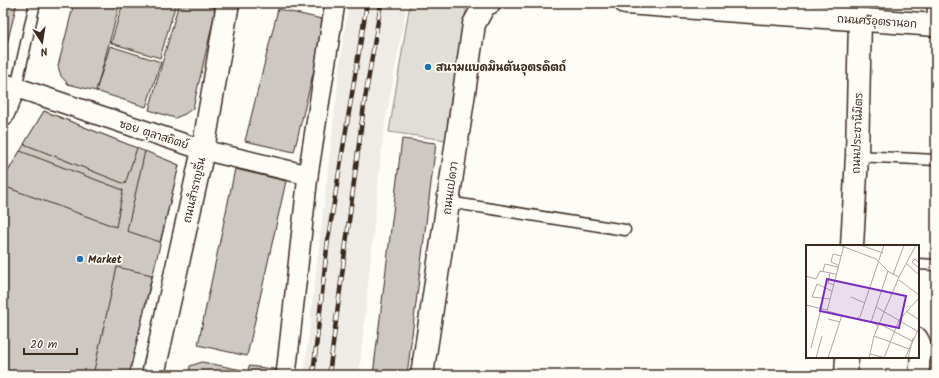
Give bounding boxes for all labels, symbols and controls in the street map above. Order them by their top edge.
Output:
street label: ถนนศรีอุตรานอก [836,10,918,34]
north arrow [22,22,62,62]
text: N [39,41,49,60]
place label: สนามแบดมินตันอุตรดิตถ์ [436,59,566,77]
marker: สนามแบดมินตันอุตรดิตถ์ [423,62,433,72]
street label: ถนนประชานิมิตร [848,92,868,174]
street label: ซอย ตุลาสถิตย์ [117,115,191,155]
street label: ถนนสำราญรื่น [176,154,211,225]
street label: ถนนแปดวา [438,160,464,216]
inset map [806,245,919,358]
place label: Market [88,251,123,269]
marker: Market [75,254,85,264]
scale bar [24,330,77,356]
text: 20 m [30,335,58,354]

